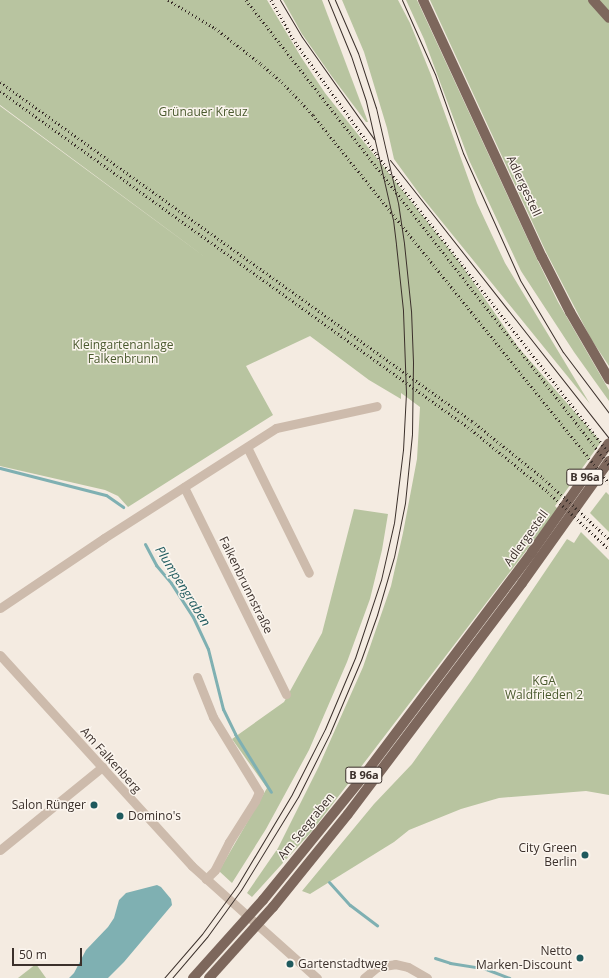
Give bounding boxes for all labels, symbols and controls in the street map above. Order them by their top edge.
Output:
park label: Grünauer Kreuz [158,105,248,119]
street label: Adlergestell [504,153,544,219]
park label: Kleingartenanlage Falkenbrunn [73,338,173,366]
road number: B 96a [566,468,604,486]
street label: Adlergestell [501,507,551,569]
street label: Falkenbrunnstraße [216,534,276,636]
water label: Plumpengraben [152,543,214,629]
park label: KGA Waldfrieden 2 [505,674,583,702]
street label: Am Falkenberg [78,724,144,796]
road number: B 96a [345,766,383,784]
street label: Am Seegraben [275,790,337,862]
place label: Salon Rünger [12,798,86,812]
marker: Salon Rünger [89,800,99,810]
place label: Domino's [128,809,181,823]
marker: Domino's [115,811,125,821]
place label: City Green Berlin [519,841,577,869]
marker: City Green Berlin [580,850,590,860]
scale bar [14,940,84,966]
place label: Netto Marken-Discount [476,944,572,972]
text: 50 m [19,946,47,963]
marker: Netto Marken-Discount [575,953,585,963]
place label: Gartenstadtweg [298,957,388,971]
marker: Gartenstadtweg [285,959,295,969]

